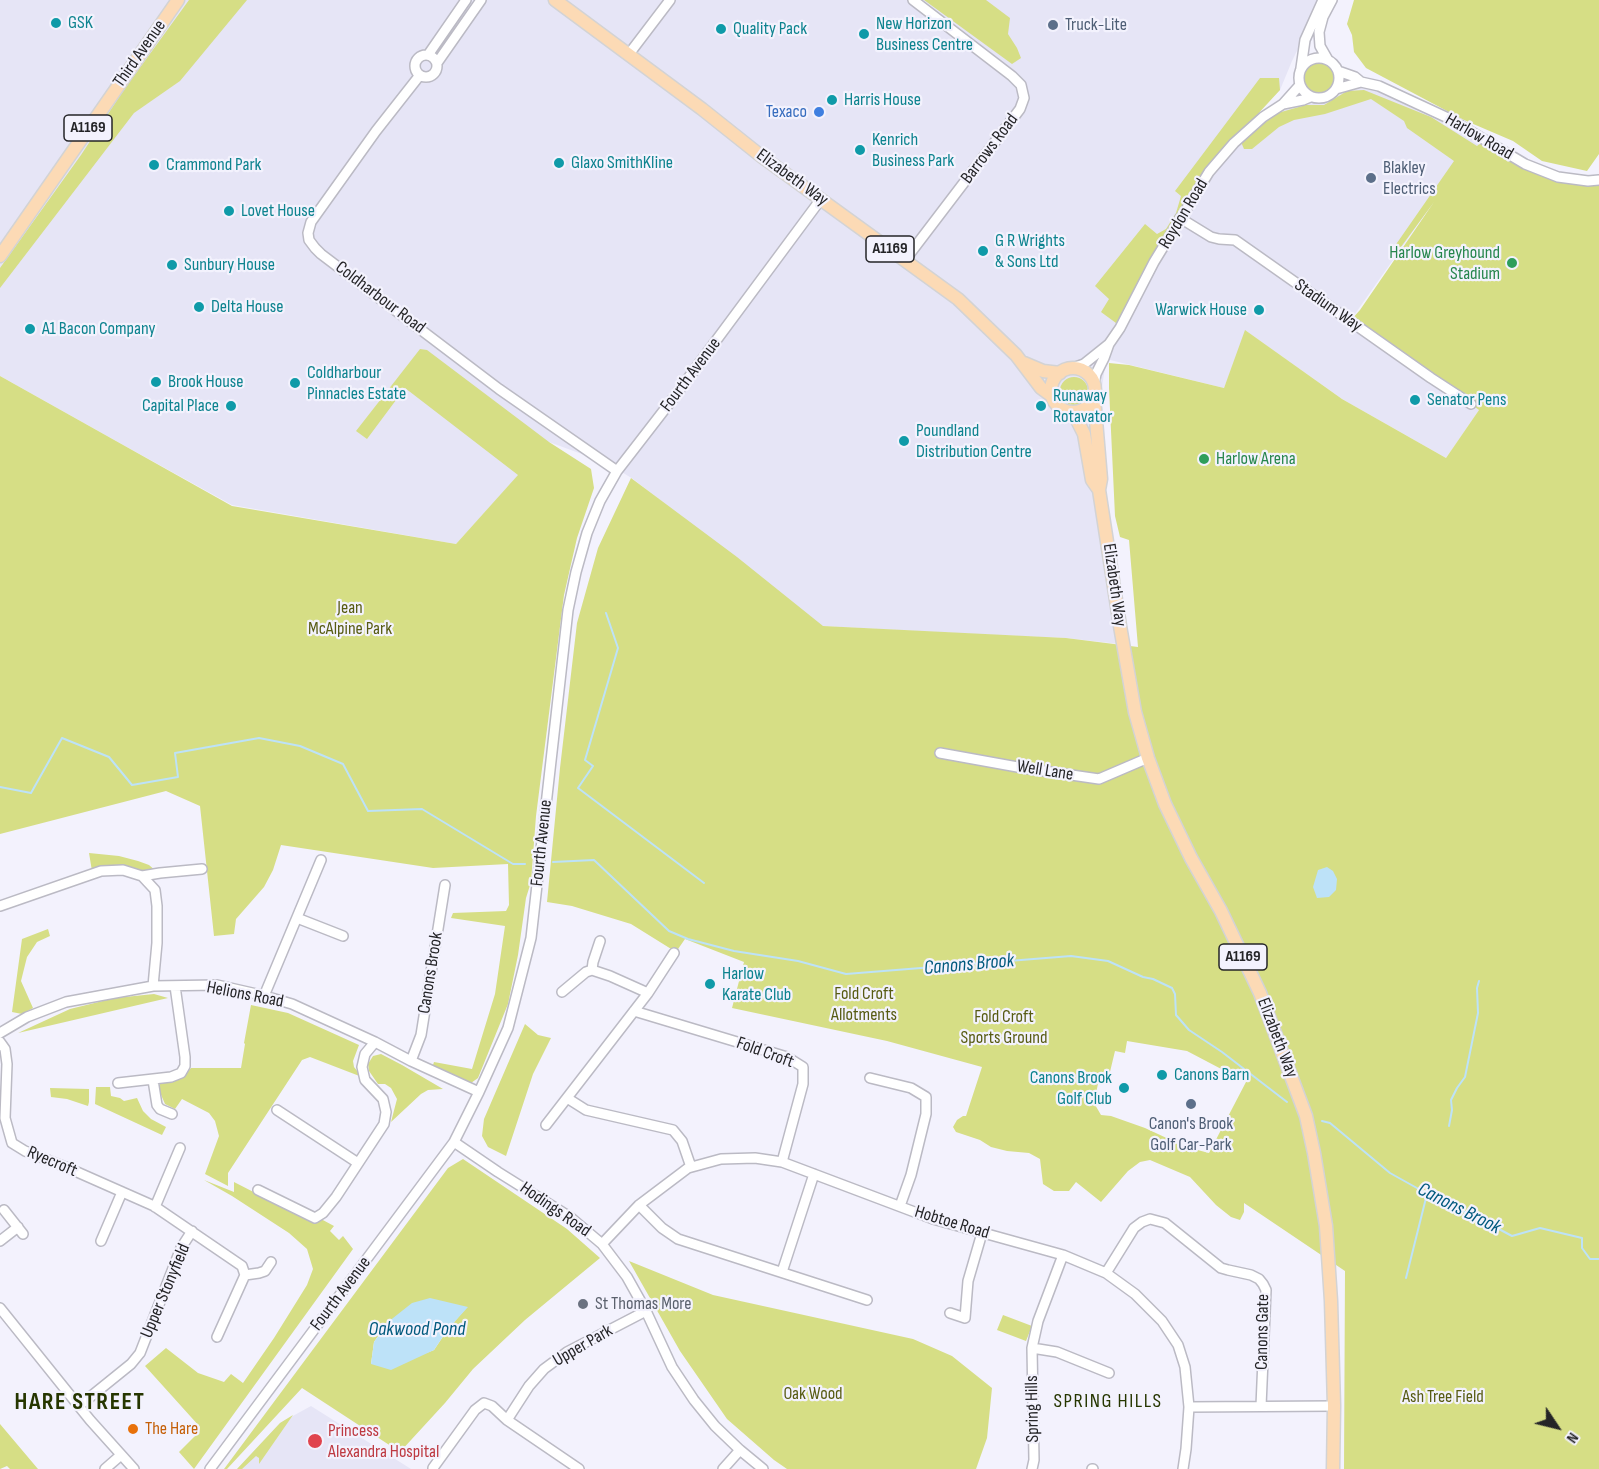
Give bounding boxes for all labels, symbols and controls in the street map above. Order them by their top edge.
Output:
place label: GSK [68,12,93,34]
place label: New Horizon Business Centre [876,13,973,56]
place label: Truck-Lite [1065,14,1127,36]
marker: GSK [49,16,63,30]
street label: Third Avenue [109,16,171,92]
place label: Quality Pack [733,18,807,40]
marker: Truck-Lite [1046,18,1060,32]
marker: Quality Pack [714,22,728,36]
marker: New Horizon Business Centre [857,27,871,41]
place label: Harris House [844,89,921,111]
marker: Harris House [825,93,839,107]
place label: Texaco [766,101,807,123]
marker: Texaco [812,105,826,119]
street label: Harlow Road [1441,109,1517,165]
street label: Barrows Road [957,110,1023,188]
road number: A1169 [64,115,112,141]
place label: Kenrich Business Park [872,129,954,172]
marker: Kenrich Business Park [853,143,867,157]
street label: Elizabeth Way [752,145,832,211]
place label: Glaxo SmithKline [571,152,673,174]
place label: Crammond Park [166,154,261,176]
marker: Glaxo SmithKline [552,156,566,170]
place label: Blakley Electrics [1383,157,1436,200]
marker: Crammond Park [147,158,161,172]
marker: Blakley Electrics [1364,171,1378,185]
street label: Roydon Road [1155,175,1213,253]
place label: Lovet House [241,200,315,222]
marker: Lovet House [222,204,236,218]
place label: G R Wrights & Sons Ltd [995,230,1065,272]
road number: A1169 [866,236,914,262]
place label: Harlow Greyhound Stadium [1389,242,1500,284]
marker: G R Wrights & Sons Ltd [976,244,990,258]
place label: Sunbury House [184,254,275,276]
marker: Harlow Greyhound Stadium [1505,256,1519,270]
street label: Coldharbour Road [331,257,429,339]
marker: Sunbury House [165,258,179,272]
street label: Stadium Way [1290,275,1366,337]
place label: Delta House [211,296,283,318]
place label: Warwick House [1155,299,1247,321]
marker: Delta House [192,300,206,314]
marker: Warwick House [1252,303,1266,317]
place label: A1 Bacon Company [42,318,155,340]
marker: A1 Bacon Company [23,322,37,336]
street label: Fourth Avenue [656,334,726,416]
place label: Coldharbour Pinnacles Estate [307,362,406,404]
place label: Brook House [168,371,243,393]
marker: Brook House [149,375,163,389]
marker: Coldharbour Pinnacles Estate [288,376,302,390]
place label: Runaway Rotavator [1053,385,1112,428]
place label: Senator Pens [1427,389,1506,411]
marker: Senator Pens [1408,393,1422,407]
place label: Capital Place [142,395,219,417]
marker: Capital Place [224,399,238,413]
marker: Runaway Rotavator [1034,399,1048,413]
place label: Poundland Distribution Centre [916,420,1032,462]
marker: Poundland Distribution Centre [897,434,911,448]
place label: Harlow Arena [1216,448,1296,470]
marker: Harlow Arena [1197,452,1211,466]
street label: Elizabeth Way [1097,542,1131,628]
park label: Jean McAlpine Park [308,597,392,640]
street label: Well Lane [1015,756,1075,786]
street label: Fourth Avenue [527,799,557,887]
street label: Canons Brook [414,931,448,1015]
road number: A1169 [1219,944,1267,970]
water label: Canons Brook [923,949,1015,981]
place label: Harlow Karate Club [722,963,791,1006]
street label: Helions Road [205,977,285,1013]
marker: Harlow Karate Club [703,977,717,991]
park label: Fold Croft Allotments [831,983,897,1026]
street label: Elizabeth Way [1252,995,1302,1081]
park label: Fold Croft Sports Ground [961,1006,1047,1048]
street label: Fold Croft [733,1033,797,1073]
place label: Canons Barn [1174,1064,1249,1086]
place label: Canons Brook Golf Club [1030,1067,1112,1110]
marker: Canons Barn [1155,1068,1169,1082]
marker: Canons Brook Golf Club [1117,1081,1131,1095]
marker: Canon's Brook Golf Car-Park [1184,1097,1198,1111]
place label: Canon's Brook Golf Car-Park [1149,1113,1233,1156]
street label: Ryecroft [24,1142,80,1182]
street label: Hodings Road [515,1178,595,1242]
water label: Canons Brook [1413,1178,1505,1240]
street label: Hobtoe Road [912,1201,992,1245]
street label: Upper Stonyfield [136,1241,196,1341]
street label: Fourth Avenue [306,1253,376,1335]
place label: St Thomas More [595,1293,691,1315]
street label: Canons Gate [1252,1294,1274,1370]
marker: St Thomas More [576,1297,590,1311]
water label: Oakwood Pond [369,1318,465,1342]
street label: Upper Park [549,1320,617,1372]
street label: Spring Hills [1022,1375,1044,1443]
park label: Oak Wood [783,1383,843,1405]
park label: Ash Tree Field [1402,1386,1484,1408]
district label: HARE STREET [15,1389,145,1417]
district label: SPRING HILLS [1053,1390,1163,1414]
north arrow [1527,1397,1587,1457]
place label: The Hare [145,1418,198,1440]
place label: Princess Alexandra Hospital [328,1420,439,1462]
marker: The Hare [126,1422,140,1436]
text: N [1562,1429,1582,1447]
marker: Princess Alexandra Hospital [306,1432,324,1450]

